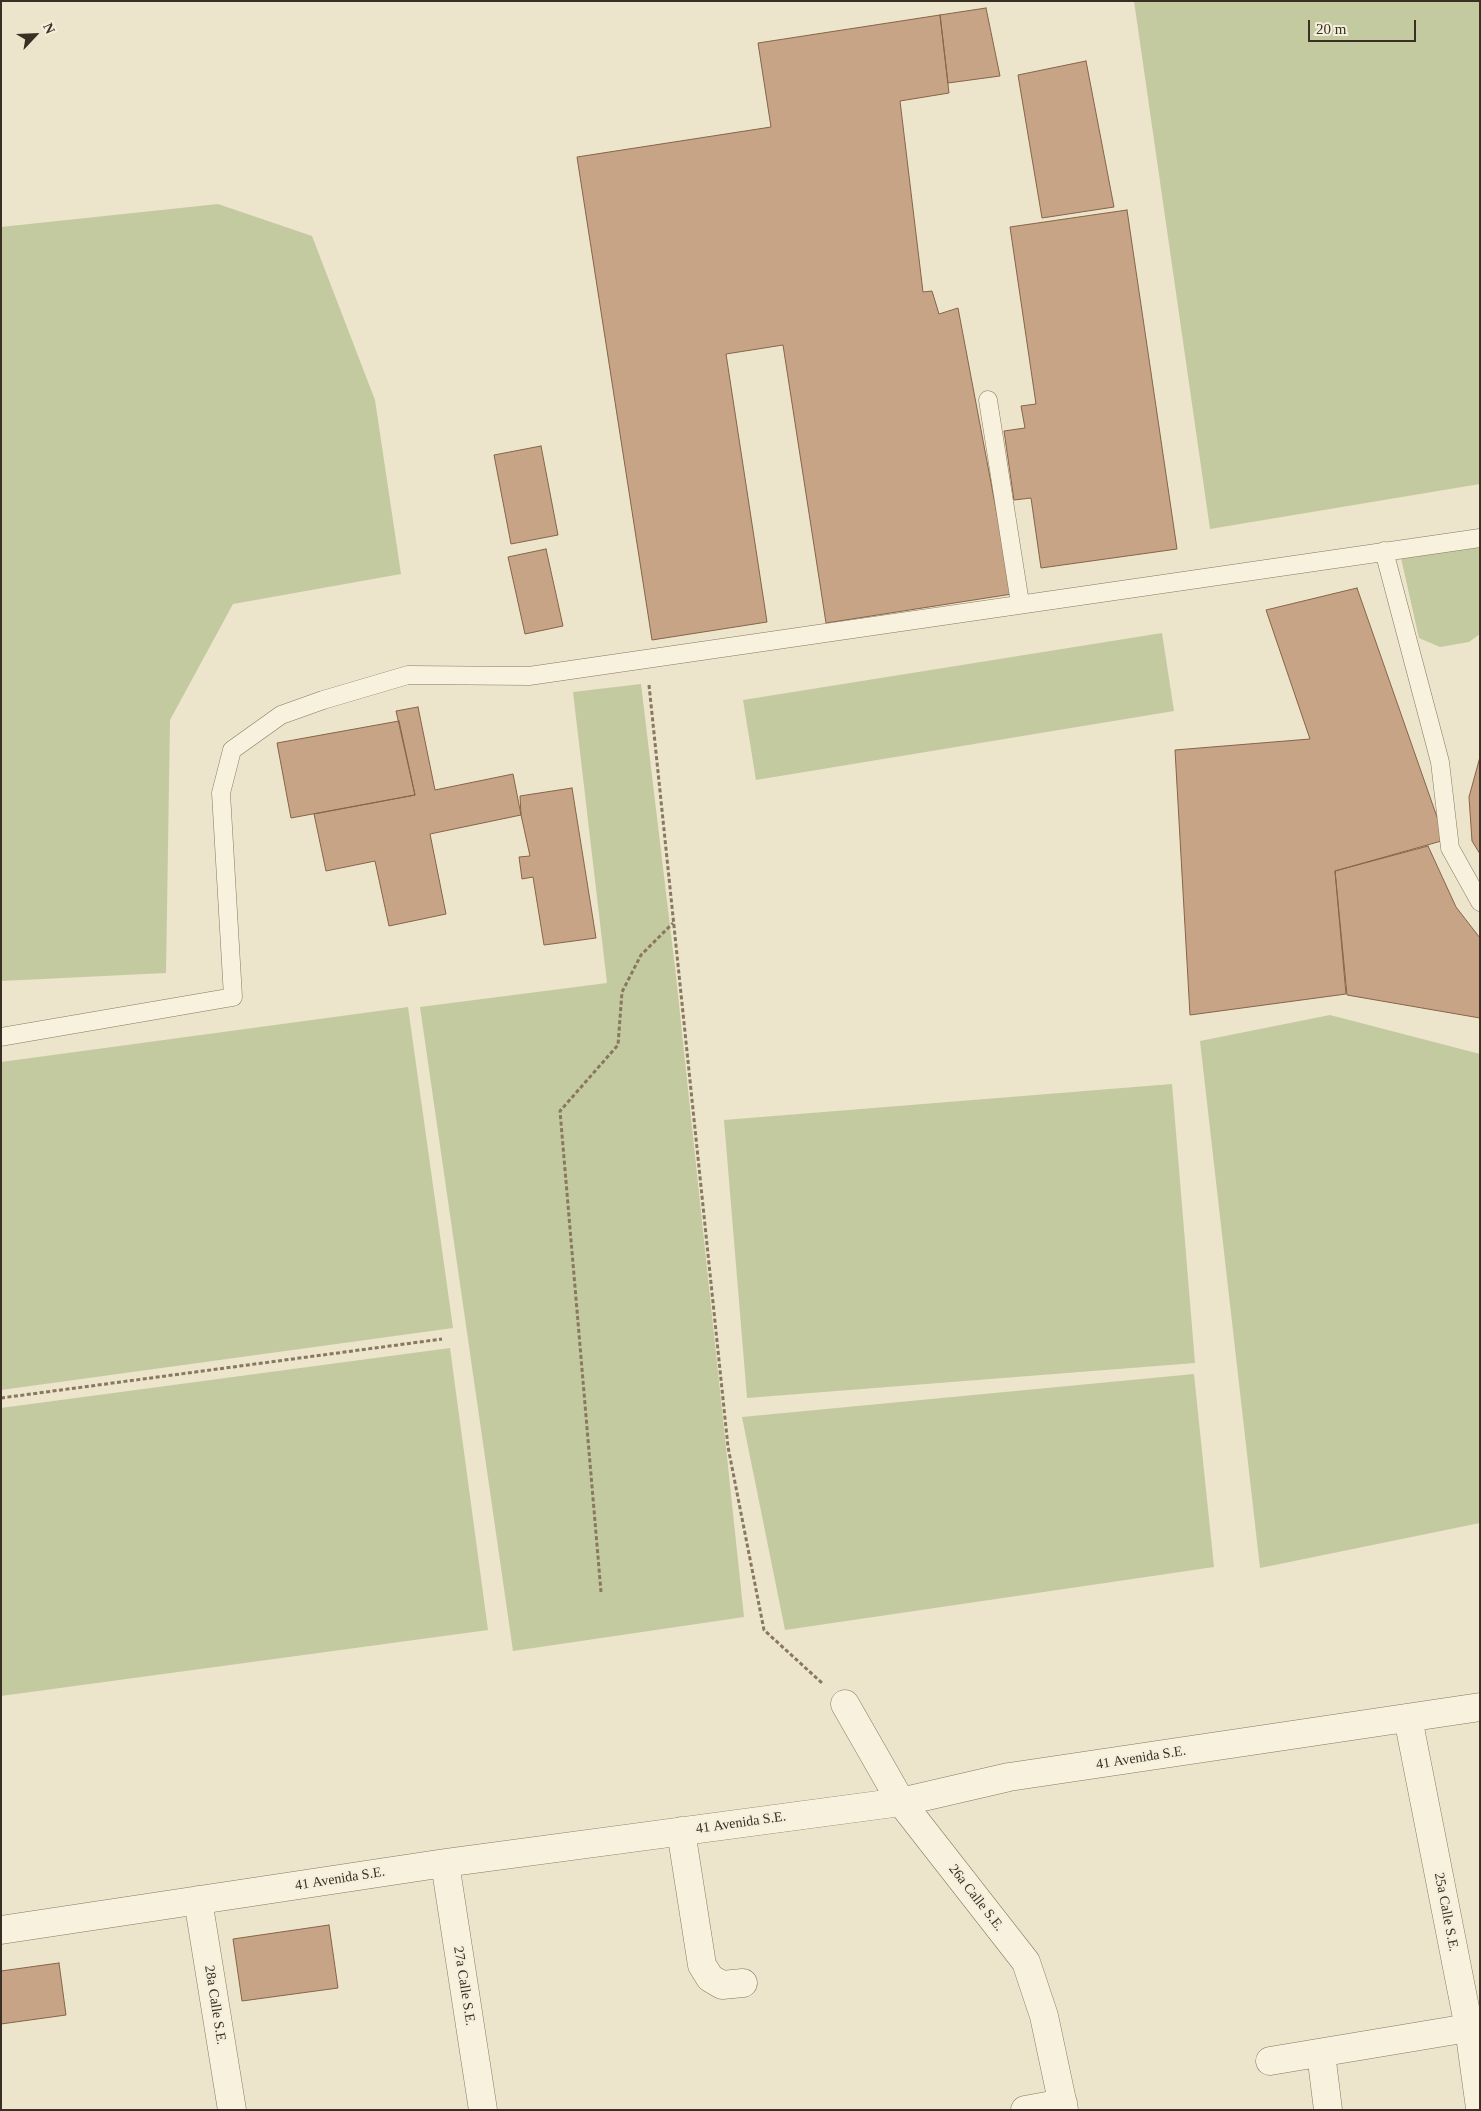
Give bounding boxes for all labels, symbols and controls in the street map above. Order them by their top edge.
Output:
north arrow [10,10,60,60]
scale bar [1311,10,1418,42]
text: N [40,21,58,36]
text: 20 m [1316,21,1346,37]
street label: 41 Avenida S.E. [1095,1743,1187,1773]
street label: 41 Avenida S.E. [695,1808,787,1838]
street label: 26a Calle S.E. [945,1861,1007,1935]
street label: 41 Avenida S.E. [294,1864,386,1894]
street label: 25a Calle S.E. [1430,1871,1462,1953]
street label: 27a Calle S.E. [449,1945,479,2027]
street label: 28a Calle S.E. [200,1964,230,2046]

